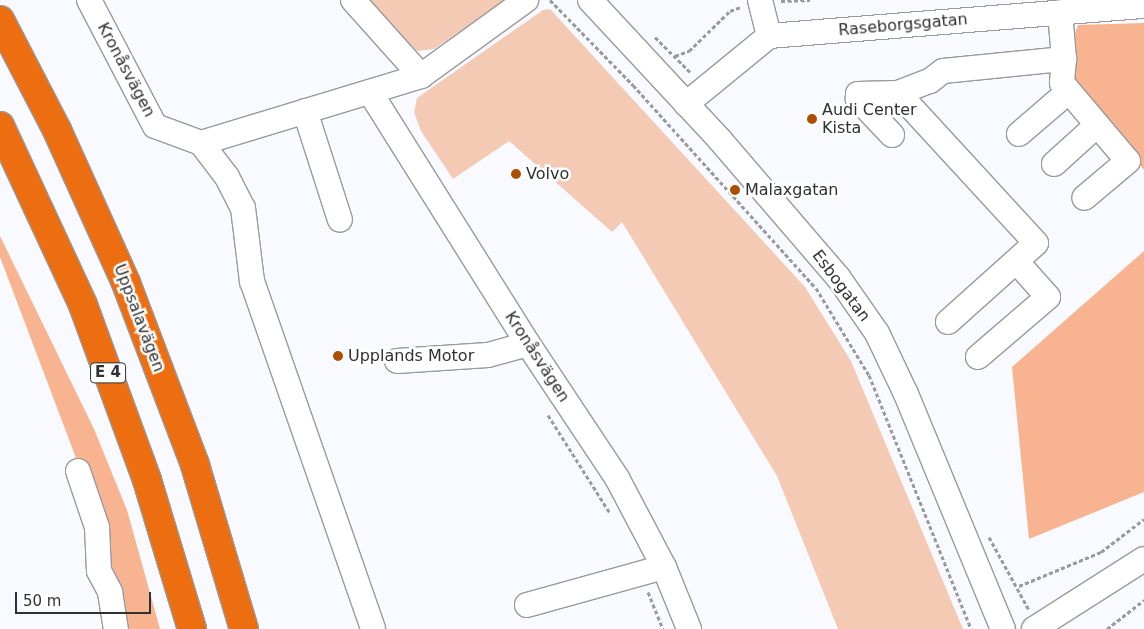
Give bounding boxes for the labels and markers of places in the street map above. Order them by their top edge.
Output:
place label: Audi Center Kista [822,100,917,138]
marker: Audi Center Kista [806,113,818,125]
place label: Volvo [526,164,569,184]
marker: Volvo [510,168,522,180]
place label: Malaxgatan [745,180,839,200]
marker: Malaxgatan [729,184,741,196]
place label: Upplands Motor [348,346,474,366]
marker: Upplands Motor [332,350,344,362]

